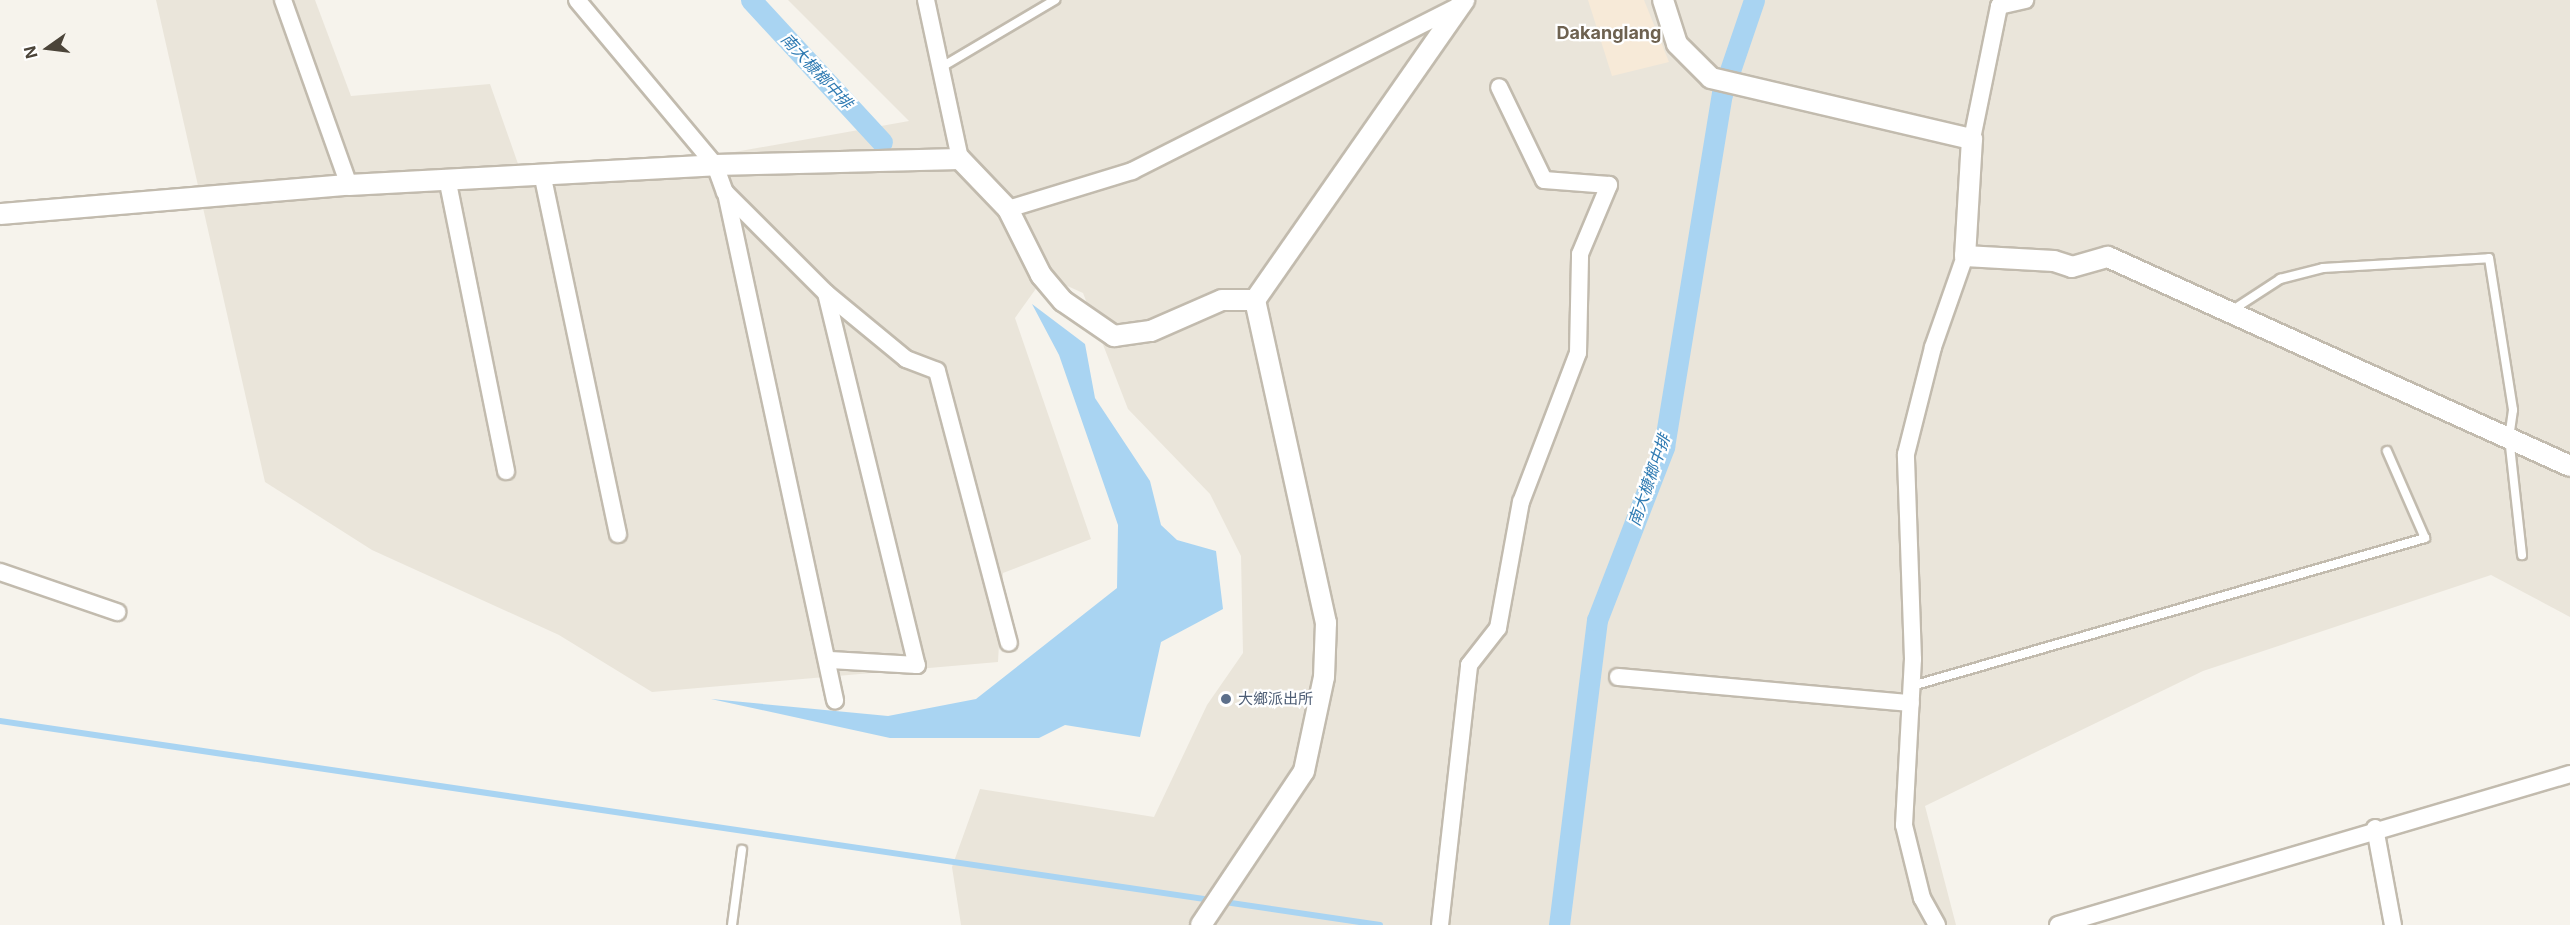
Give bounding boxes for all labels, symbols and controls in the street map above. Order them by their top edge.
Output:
north arrow [18,18,78,78]
district label: Dakanglang [1557,22,1661,44]
water label: 南大槺榔中排 [777,29,857,113]
text: N [19,44,42,61]
water label: 南大槺榔中排 [1624,431,1674,529]
place label: 大鄉派出所 [1238,690,1313,708]
marker: 大鄉派出所 [1219,692,1233,706]

